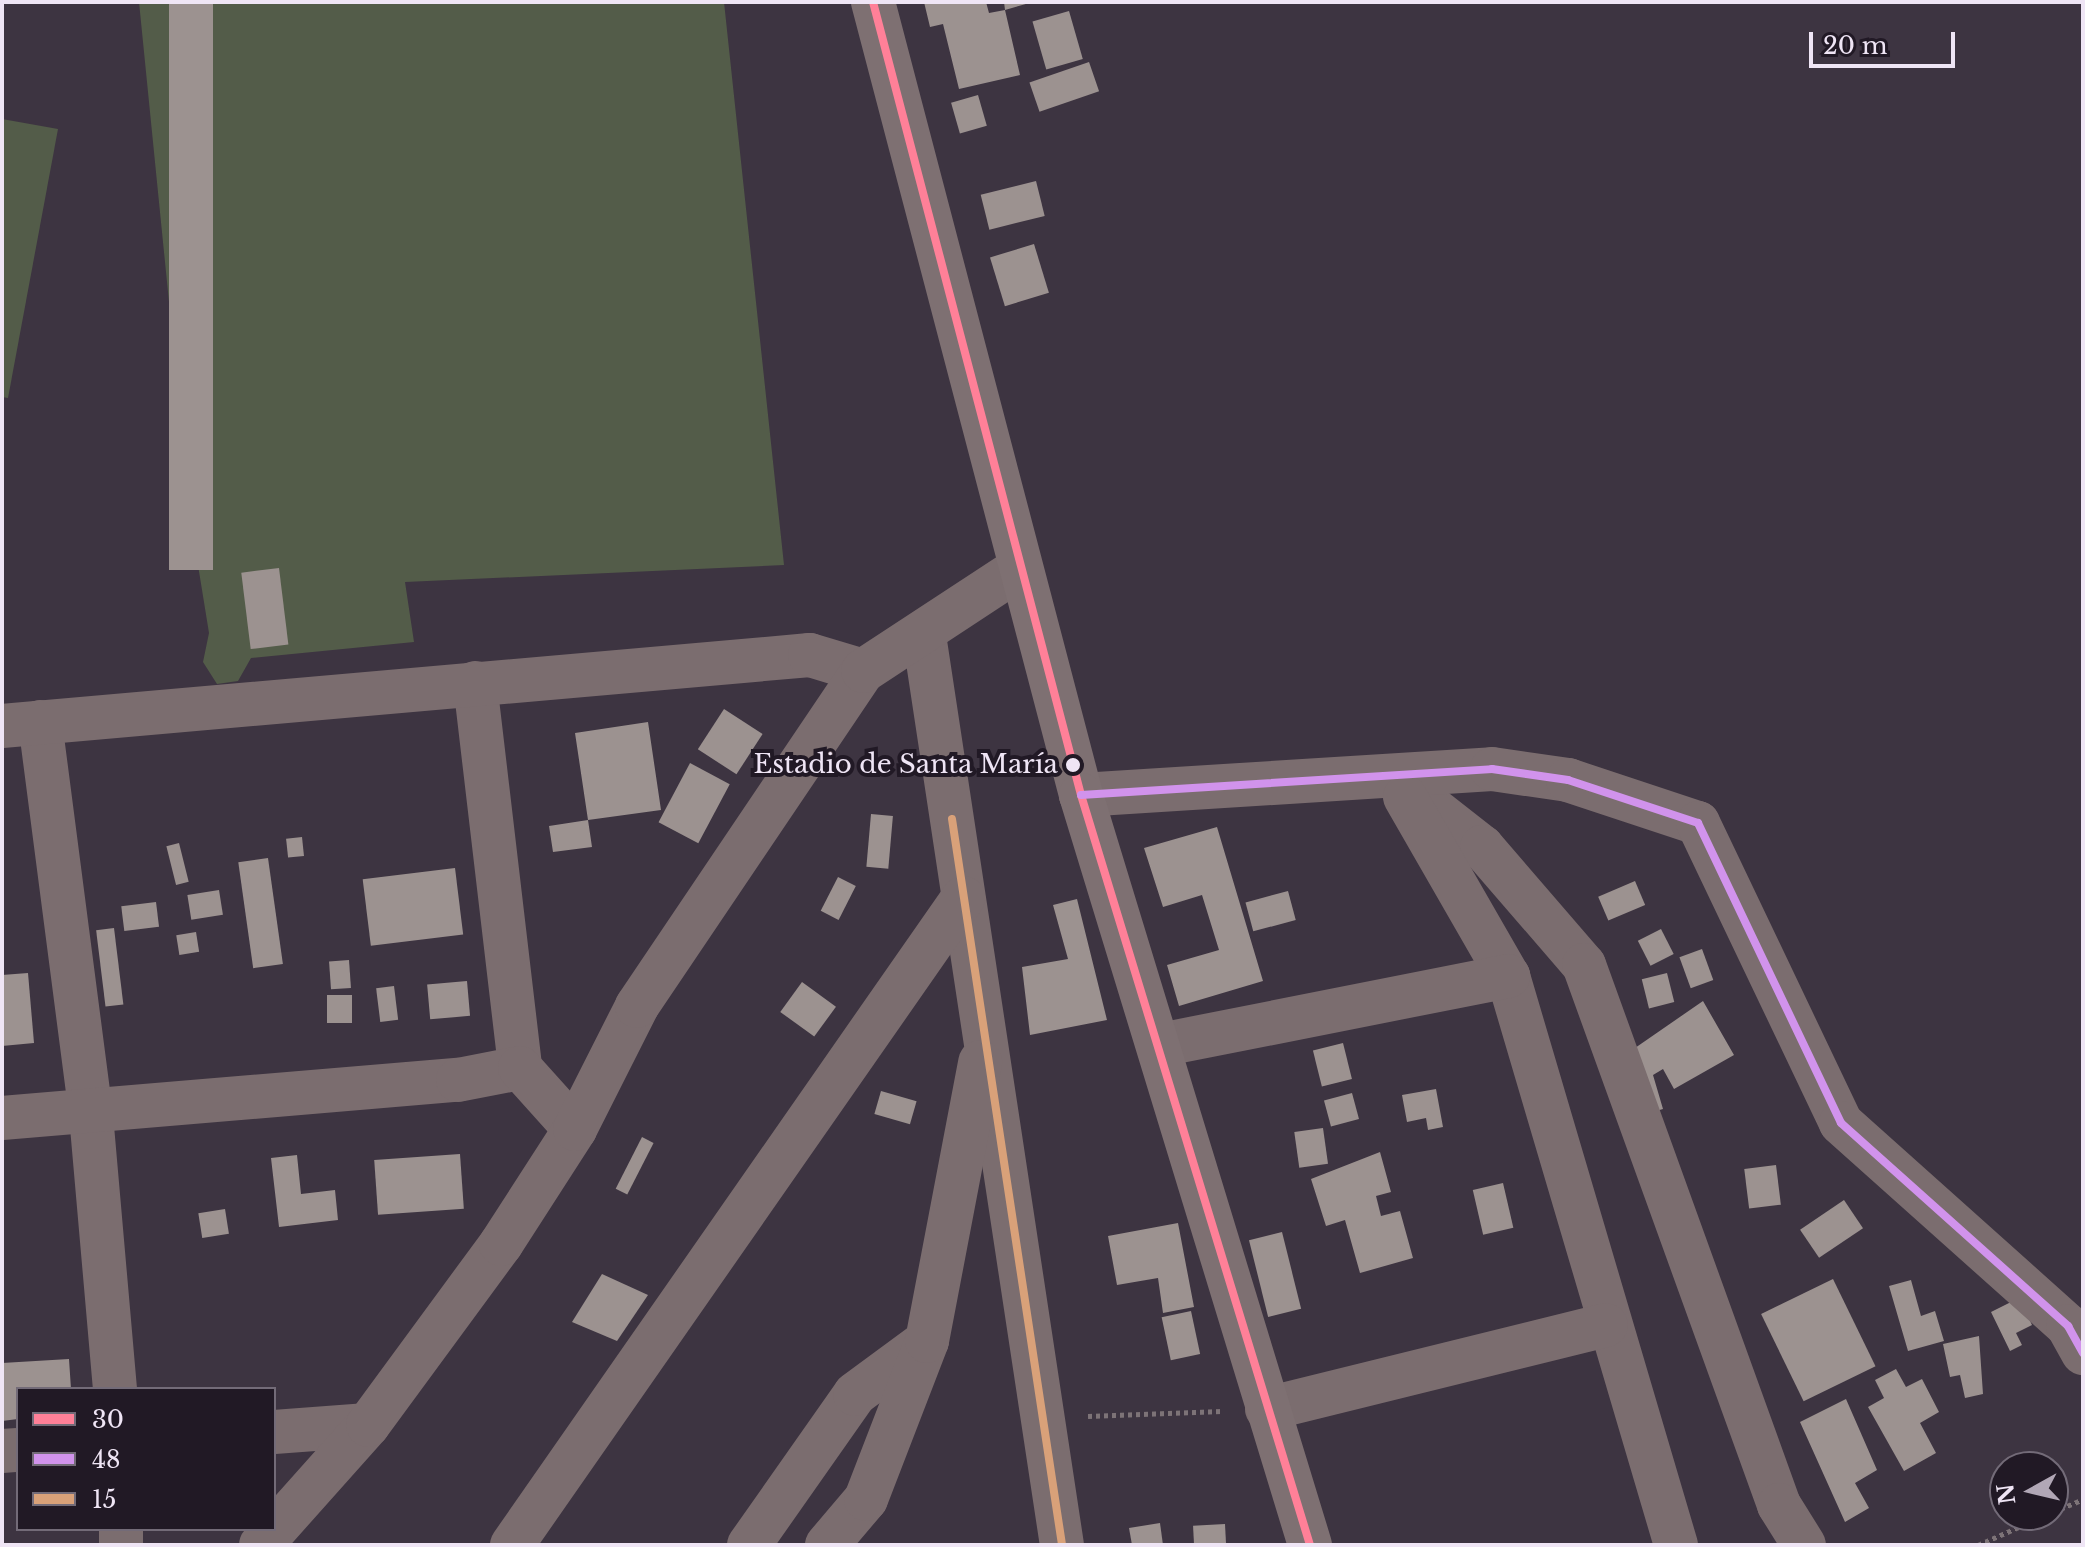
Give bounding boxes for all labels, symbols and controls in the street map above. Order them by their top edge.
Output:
scale bar [1813,16,1959,66]
text: 20 m [1823,31,1888,60]
place label: Estadio de Santa María [753,749,1058,781]
marker: Estadio de Santa María [1065,757,1081,773]
legend [16,1387,276,1531]
text: 30 [92,1405,124,1434]
text: 48 [92,1445,121,1474]
north arrow [1989,1451,2069,1531]
text: N [1992,1482,2022,1506]
text: 15 [92,1485,116,1514]

